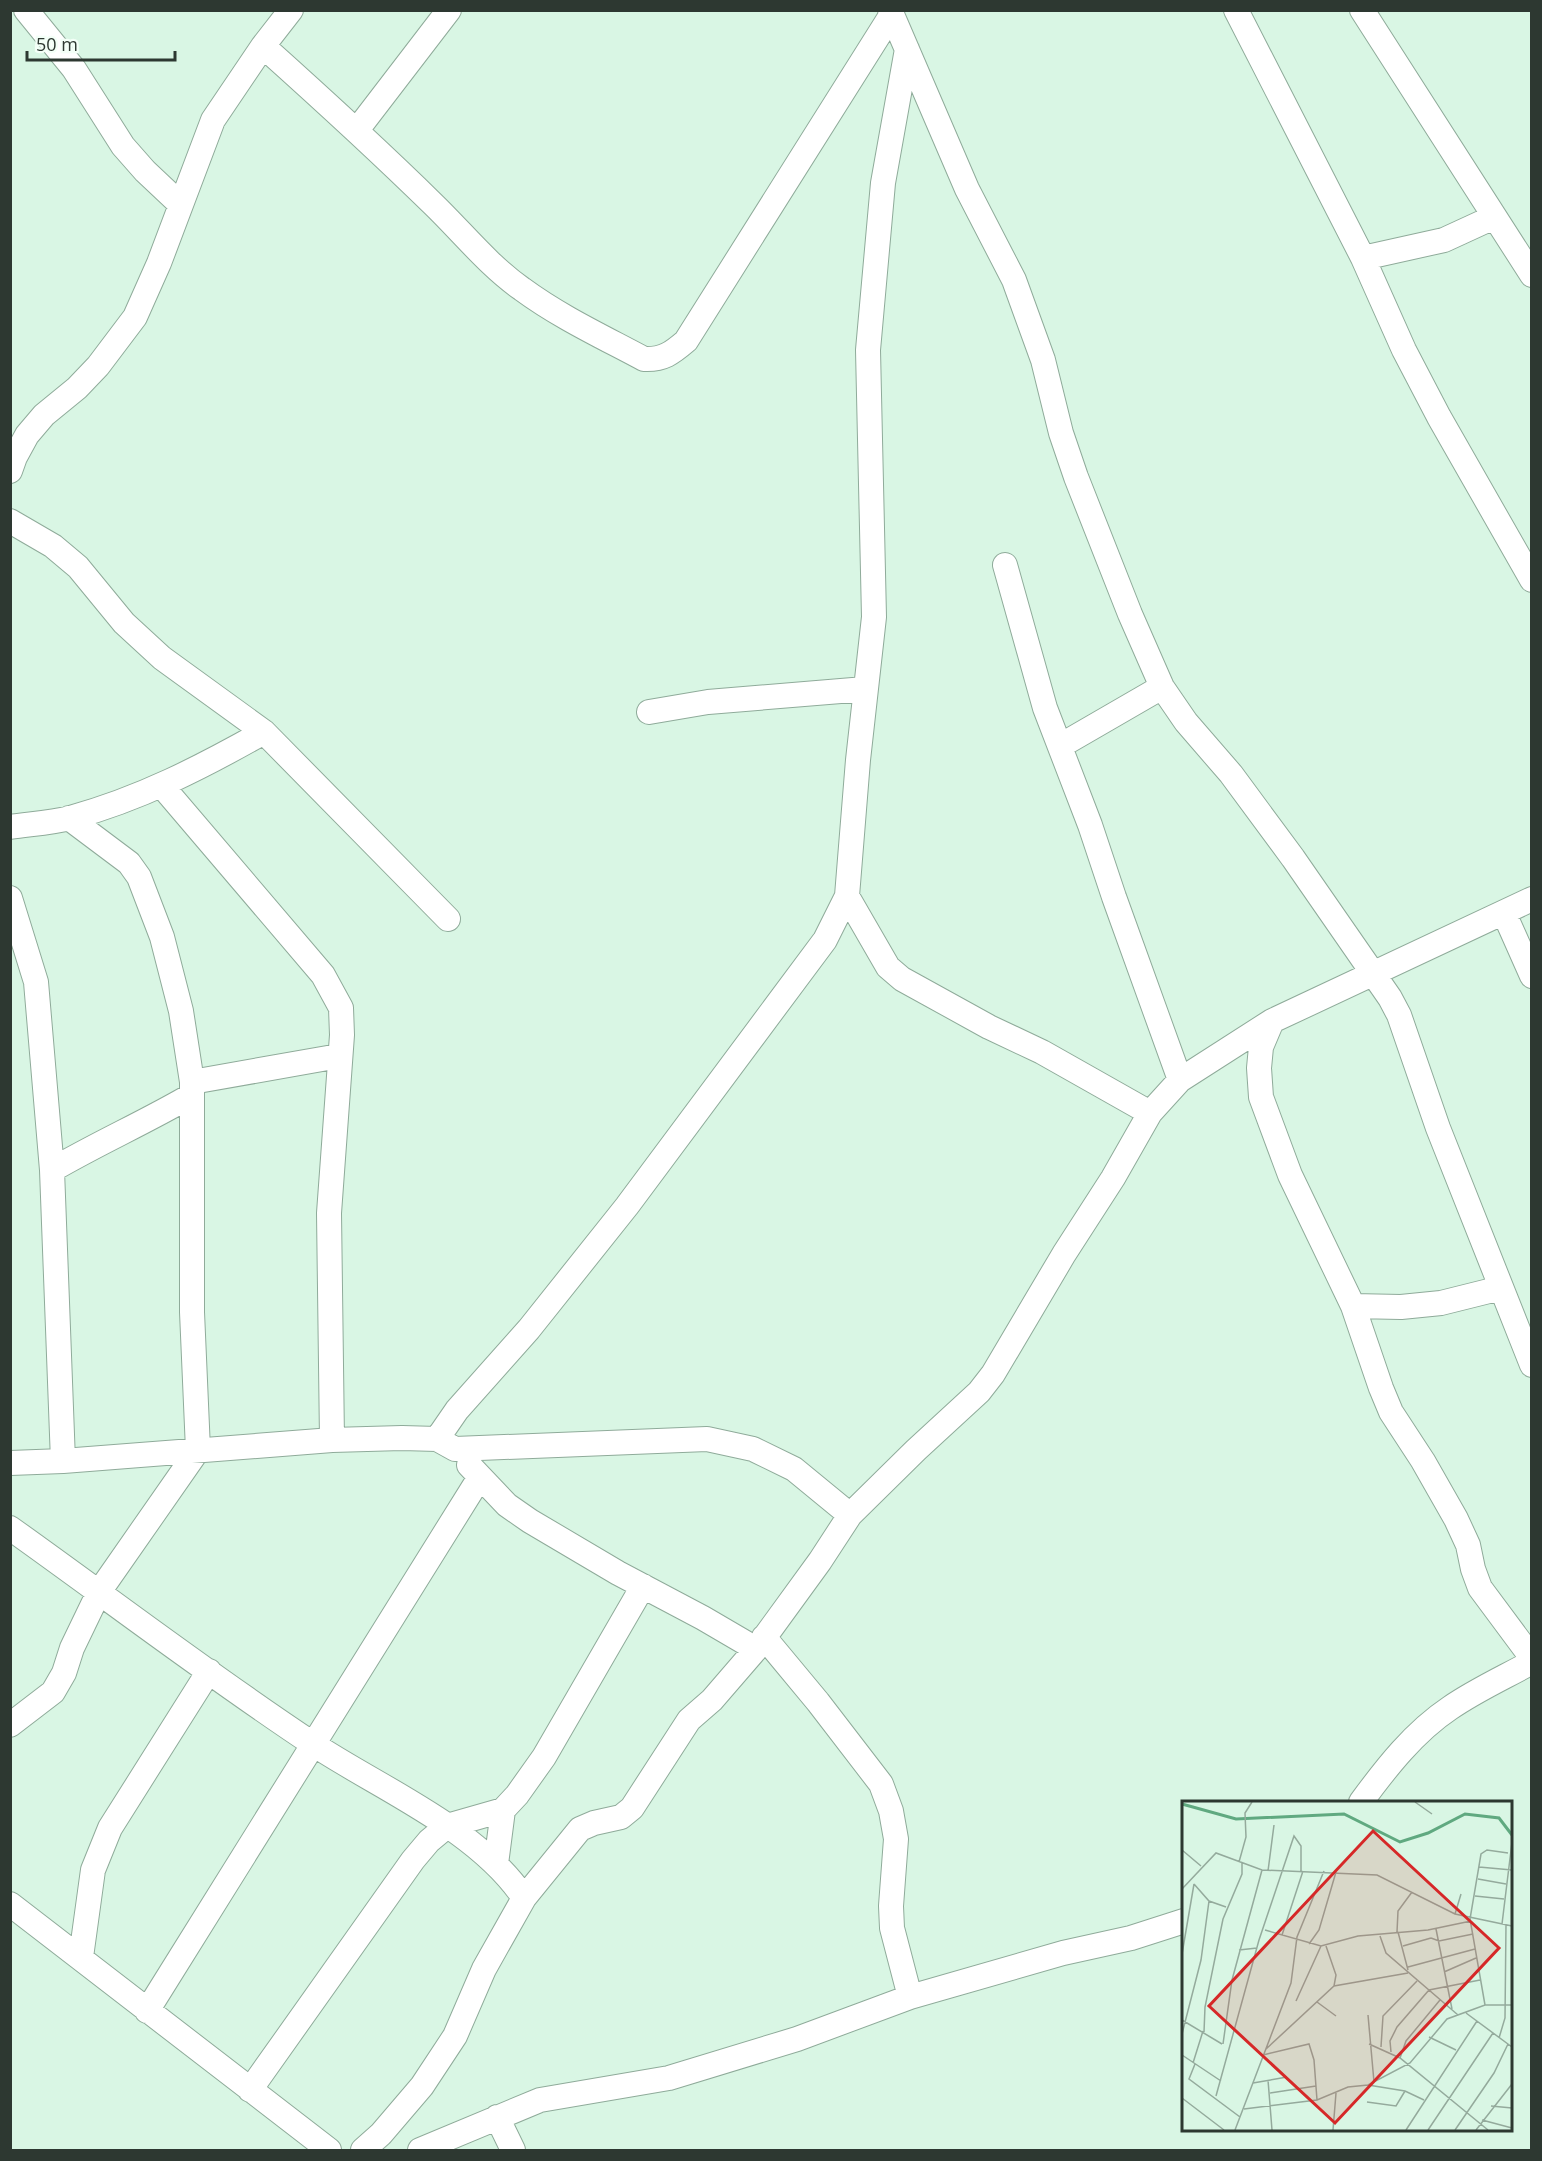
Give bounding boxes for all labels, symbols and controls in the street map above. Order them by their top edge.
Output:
scale bar [27,24,176,62]
text: 50 m [36,32,78,56]
inset map [1182,1801,1512,2131]

